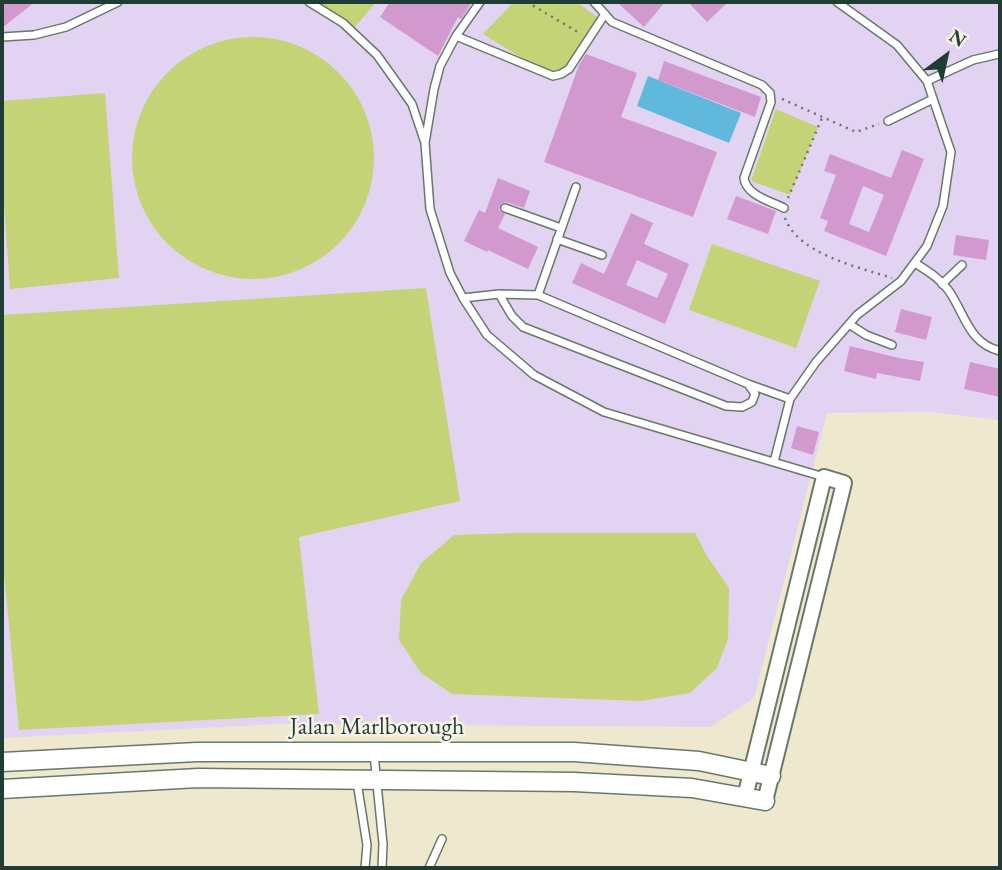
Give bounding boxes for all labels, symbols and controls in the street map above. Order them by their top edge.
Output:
north arrow [911,21,981,91]
text: N [944,23,971,53]
street label: Jalan Marlborough [290,713,464,741]

